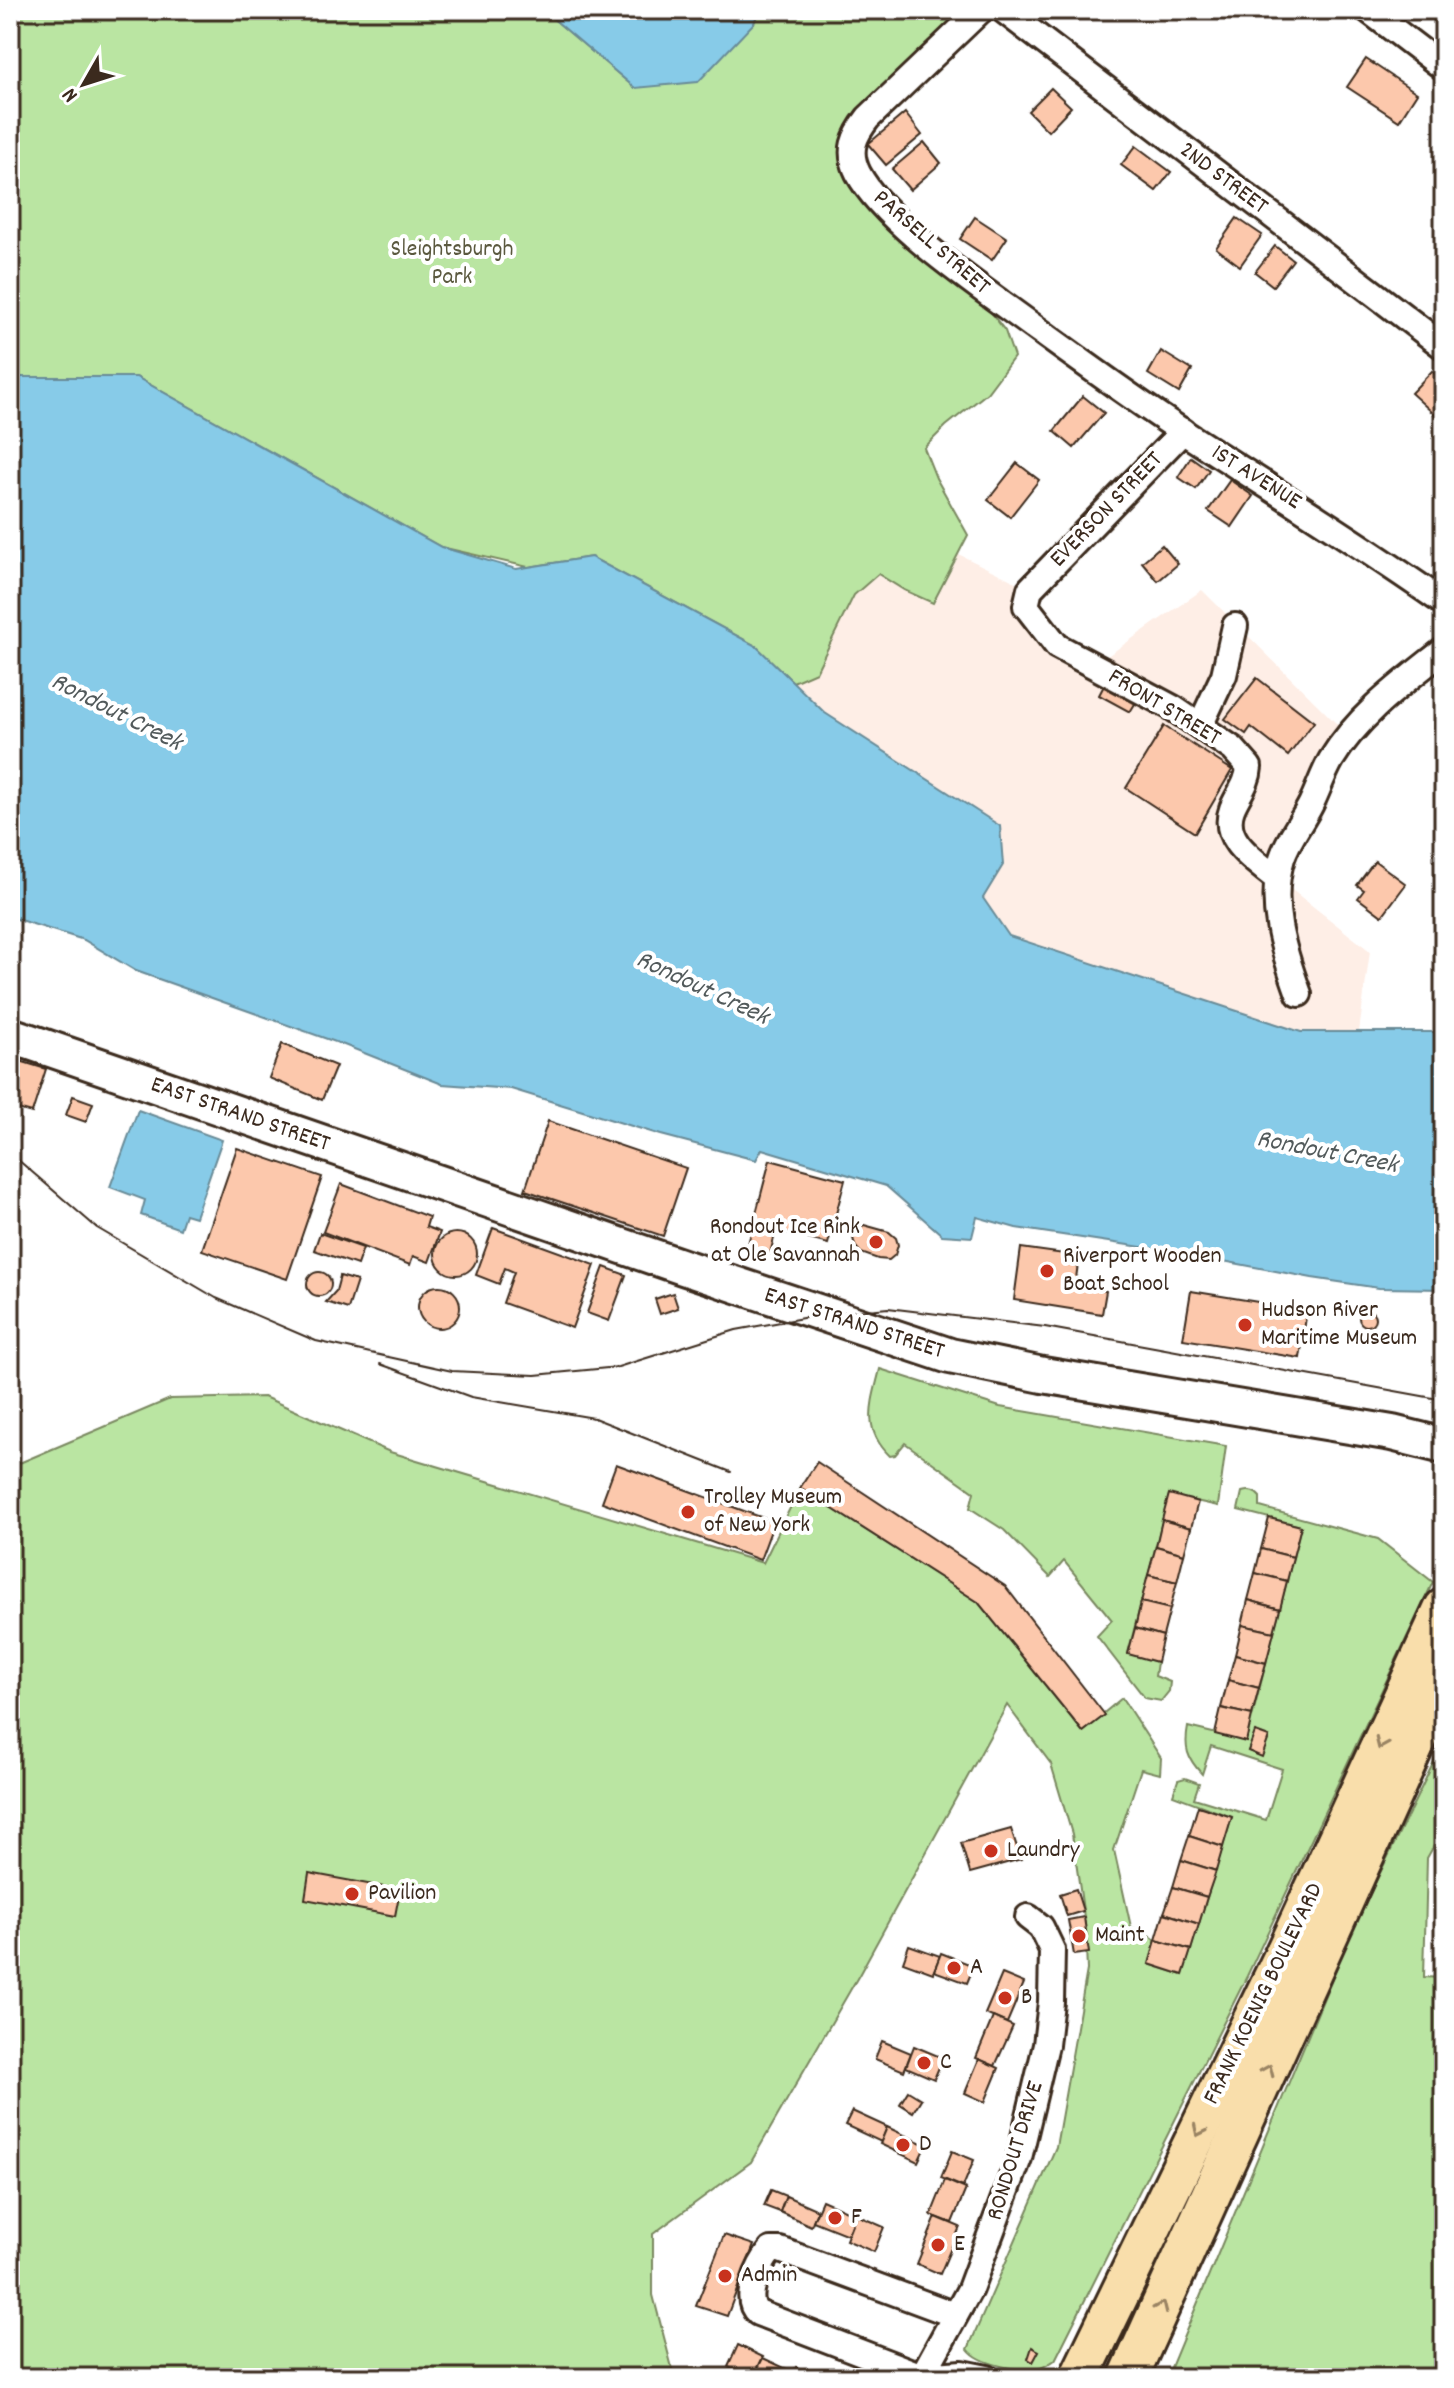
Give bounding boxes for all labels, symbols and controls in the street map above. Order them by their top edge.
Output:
north arrow [44,44,124,124]
text: N [56,80,87,108]
street label: 2ND STREET [1171,134,1275,224]
street label: PARSELL STREET [865,182,997,304]
park label: Sleightsburgh Park [391,233,513,295]
street label: 1ST AVENUE [1204,437,1308,519]
street label: EVERSON STREET [1043,444,1172,576]
street label: FRONT STREET [1101,661,1227,755]
water label: Rondout Creek [44,664,190,763]
water label: Rondout Creek [629,942,777,1037]
street label: EAST STRAND STREET [146,1068,335,1162]
water label: Rondout Creek [1253,1121,1403,1185]
place label: Rondout Ice Rink at Ole Savannah [710,1211,860,1273]
marker: Rondout Ice Rink at Ole Savannah [867,1233,885,1251]
place label: Riverport Wooden Boat School [1063,1240,1222,1302]
marker: Riverport Wooden Boat School [1038,1262,1056,1280]
street label: EAST STRAND STREET [760,1279,949,1369]
place label: Hudson River Maritime Museum [1261,1294,1417,1356]
marker: Hudson River Maritime Museum [1236,1316,1254,1334]
place label: Trolley Museum of New York [704,1481,842,1543]
marker: Trolley Museum of New York [679,1503,697,1521]
one-way arrow [1375,1736,1391,1750]
place label: Laundry [1007,1834,1081,1868]
marker: Laundry [982,1842,1000,1860]
place label: Pavilion [368,1877,436,1911]
street label: FRANK KOENIG BOULEVARD [1196,1877,1332,2111]
marker: Pavilion [343,1885,361,1903]
place label: Maint [1095,1919,1145,1953]
marker: Maint [1070,1927,1088,1945]
place label: A [970,1951,983,1985]
marker: A [945,1959,963,1977]
place label: B [1021,1981,1032,2015]
marker: B [996,1989,1014,2007]
place label: C [940,2046,952,2080]
marker: C [915,2054,933,2072]
one-way arrow [1258,2064,1274,2078]
street label: RONDOUT DRIVE [979,2077,1053,2225]
one-way arrow [1193,2122,1209,2137]
place label: D [919,2128,931,2162]
marker: D [894,2136,912,2154]
place label: F [851,2201,862,2235]
marker: F [826,2209,844,2227]
place label: E [954,2228,965,2262]
marker: E [929,2236,947,2254]
place label: Admin [741,2259,797,2293]
marker: Admin [716,2267,734,2285]
one-way arrow [1151,2301,1167,2315]

